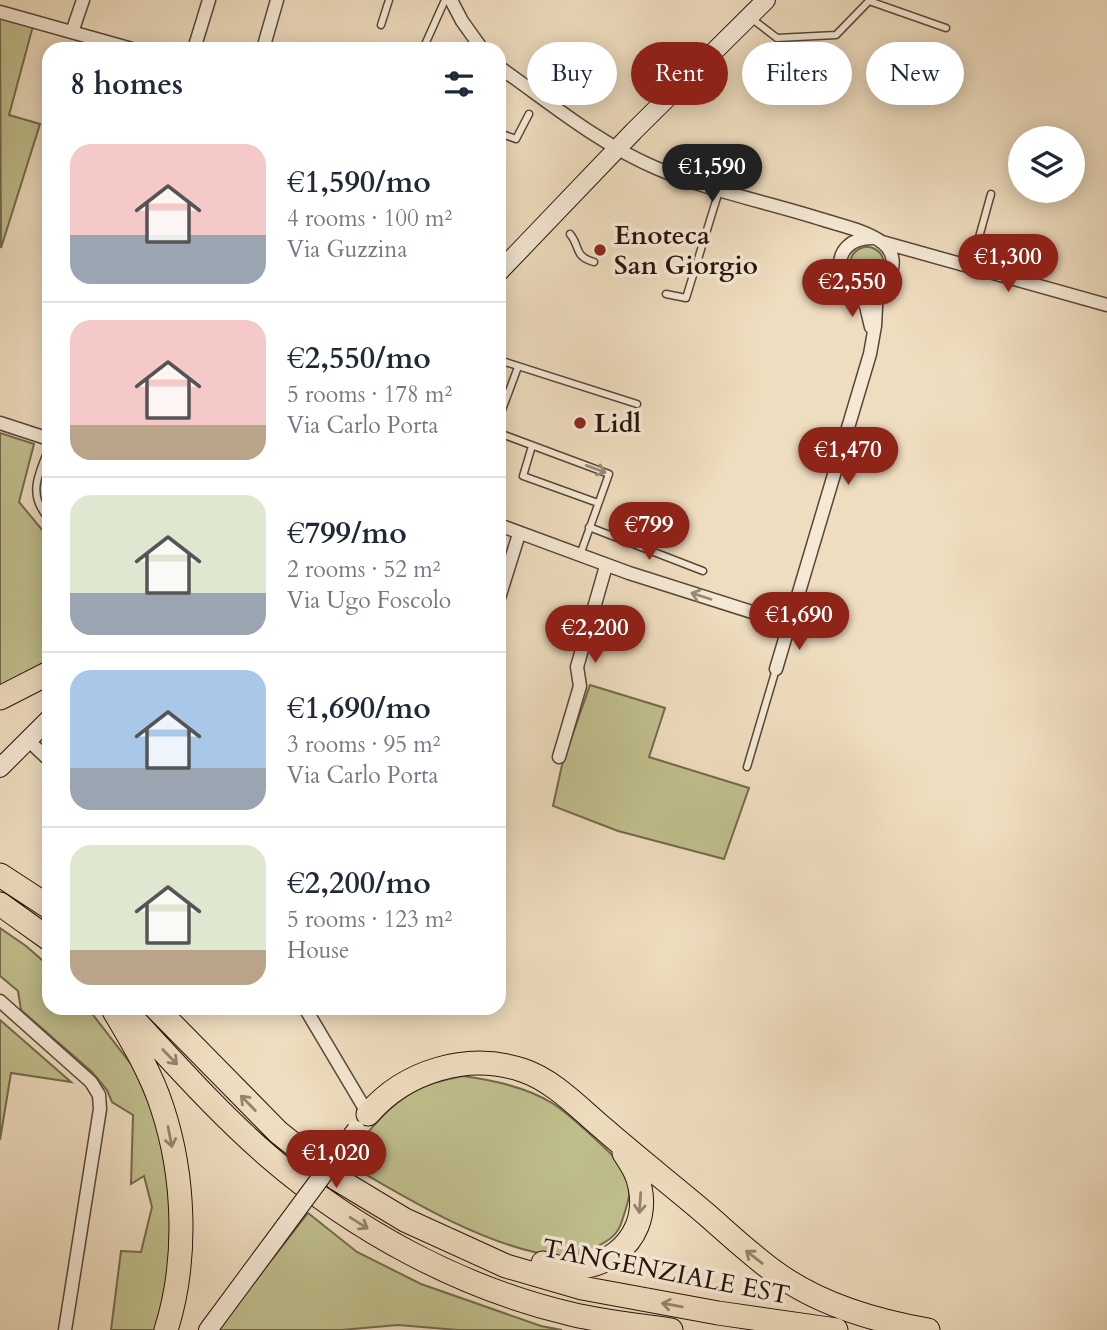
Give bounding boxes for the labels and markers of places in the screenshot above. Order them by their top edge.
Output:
pin: €1,590 [655,144,769,204]
place label: Enoteca San Giorgio [614,218,758,283]
pin: €1,300 [951,234,1065,294]
marker: Enoteca San Giorgio [592,242,608,258]
pin: €2,550 [795,260,909,319]
place label: Lidl [594,406,642,441]
marker: Lidl [572,415,588,431]
pin: €1,470 [791,428,905,487]
pin: €799 [608,503,690,562]
pin: €1,690 [742,592,856,652]
pin: €2,200 [538,606,652,665]
pin: €1,020 [279,1130,393,1190]

